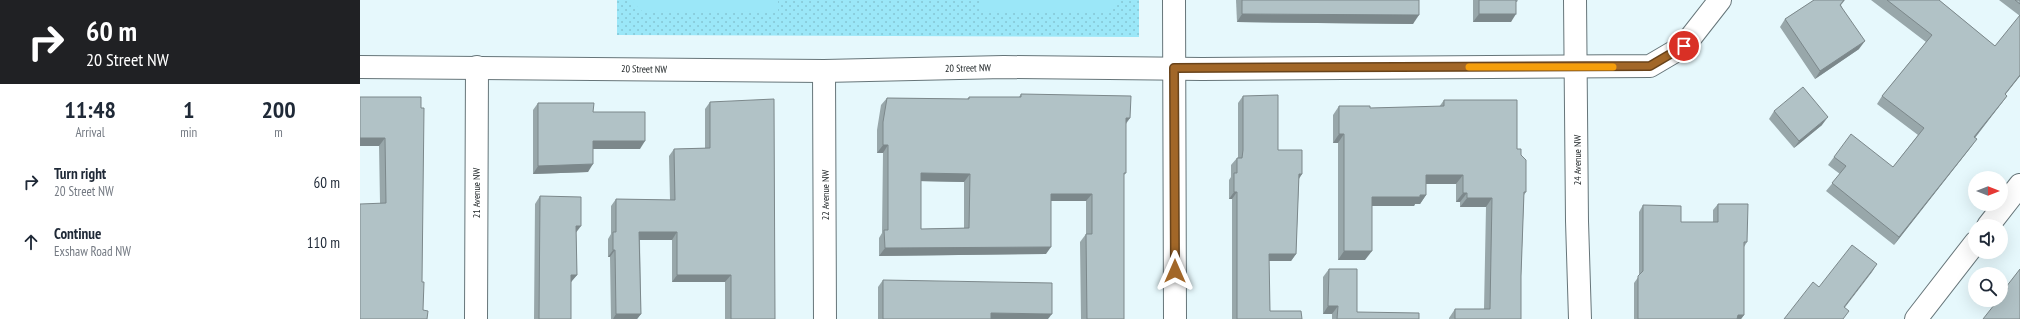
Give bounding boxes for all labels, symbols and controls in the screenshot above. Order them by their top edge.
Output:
text: 60 m [86,12,137,49]
icon: right [20,16,72,68]
pin [1667,29,1701,63]
icon: arrive [1673,35,1695,57]
text: 20 Street NW [86,48,169,71]
street label: 20 Street NW [945,61,991,75]
street label: 20 Street NW [621,62,667,76]
text: 11:48 [64,94,116,125]
text: 1 [183,94,194,125]
text: 200 [261,94,296,125]
text: Arrival [75,124,105,141]
text: min [180,124,197,141]
text: m [274,124,283,141]
street label: 24 Avenue NW [1571,135,1584,185]
text: Turn right [54,164,106,183]
street label: 21 Avenue NW [470,168,483,218]
street label: 22 Avenue NW [819,170,832,220]
icon: right [20,171,42,193]
north arrow [1968,171,2008,211]
map controls [1968,171,2008,307]
text: 60 m [314,173,340,192]
text: 20 Street NW [54,183,114,200]
button: sound [1968,219,2008,259]
text: Continue [54,224,101,243]
icon: ahead [20,231,42,253]
text: 110 m [307,233,340,252]
text: Exshaw Road NW [54,243,131,260]
position arrow [1154,250,1196,292]
button: search [1968,267,2008,307]

